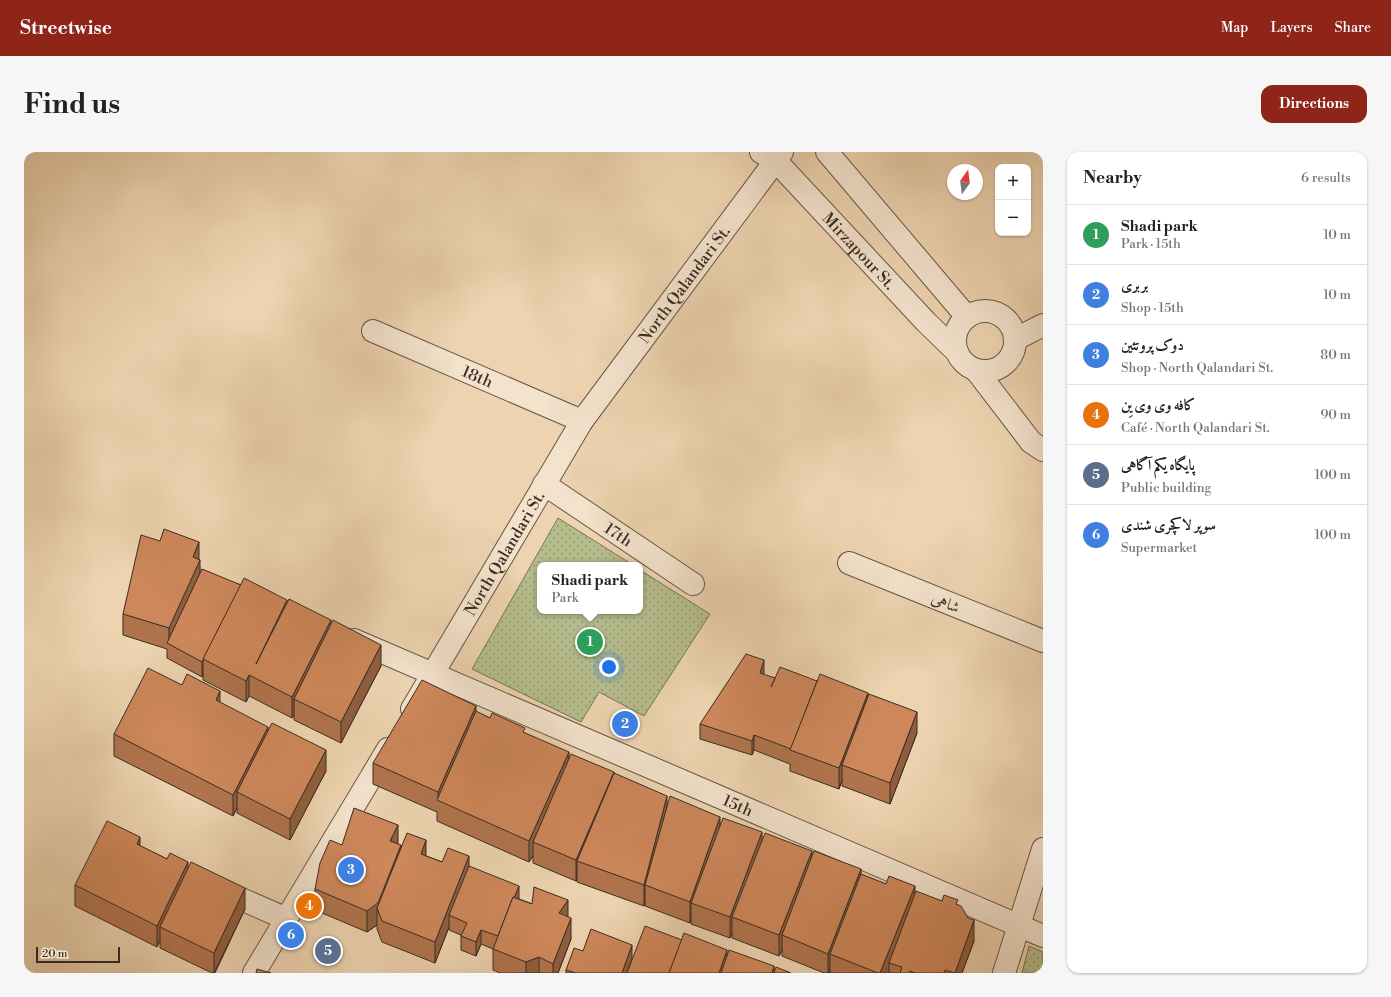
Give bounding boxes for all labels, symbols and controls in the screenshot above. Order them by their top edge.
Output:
text: Streetwise [20,16,112,40]
text: Map [1221,19,1248,37]
text: Layers [1270,19,1313,37]
text: Share [1335,19,1371,37]
button: Directions [1261,85,1367,123]
text: Find us [24,87,120,122]
north arrow [947,164,983,200]
map controls [995,164,1031,236]
button: + [995,164,1031,200]
text: Nearby [1083,167,1142,189]
text: 6 results [1301,170,1351,186]
button: − [995,200,1031,236]
street label: Mirzapour St. [818,209,900,294]
text: Shadi park [1121,217,1198,236]
street label: North Qalandari St. [634,222,735,347]
text: 1 [1093,227,1099,243]
text: 10 m [1323,227,1351,243]
text: Park · 15th [1121,236,1181,252]
text: بربری [1121,276,1148,295]
text: 2 [1092,287,1100,303]
text: 10 m [1323,287,1351,303]
text: Shop · 15th [1121,300,1184,316]
text: دوک پروتئین [1121,336,1184,355]
text: 3 [1092,347,1100,363]
text: 80 m [1320,347,1351,363]
text: Shop · North Qalandari St. [1121,360,1273,376]
street label: 18th [459,362,496,393]
text: کافه وی وی یِن [1121,396,1196,415]
text: 4 [1092,407,1100,423]
text: 90 m [1320,407,1351,423]
text: Café · North Qalandari St. [1121,420,1270,436]
text: پایگاه یکم آگاهی [1121,456,1195,475]
text: 5 [1092,467,1100,483]
text: 100 m [1315,467,1351,483]
text: Public building [1121,480,1211,496]
street label: North Qalandari St. [460,488,549,620]
text: سوپر لاکچری شندی [1121,516,1216,535]
street label: 17th [600,518,636,552]
text: 6 [1092,527,1100,543]
text: 100 m [1315,527,1351,543]
text: Supermarket [1121,540,1197,556]
popup [537,562,643,614]
text: Shadi park [552,571,628,590]
street label: شاهی [928,588,963,618]
text: Park [552,590,579,606]
pin: 1 [577,627,603,657]
your location [599,657,619,677]
pin: 2 [612,709,638,739]
street label: 15th [719,791,756,821]
pin: 3 [338,855,364,885]
pin: 4 [296,891,322,921]
pin: 6 [278,920,304,950]
pin: 5 [315,936,341,966]
scale bar [36,945,120,964]
text: 20 m [42,947,67,961]

